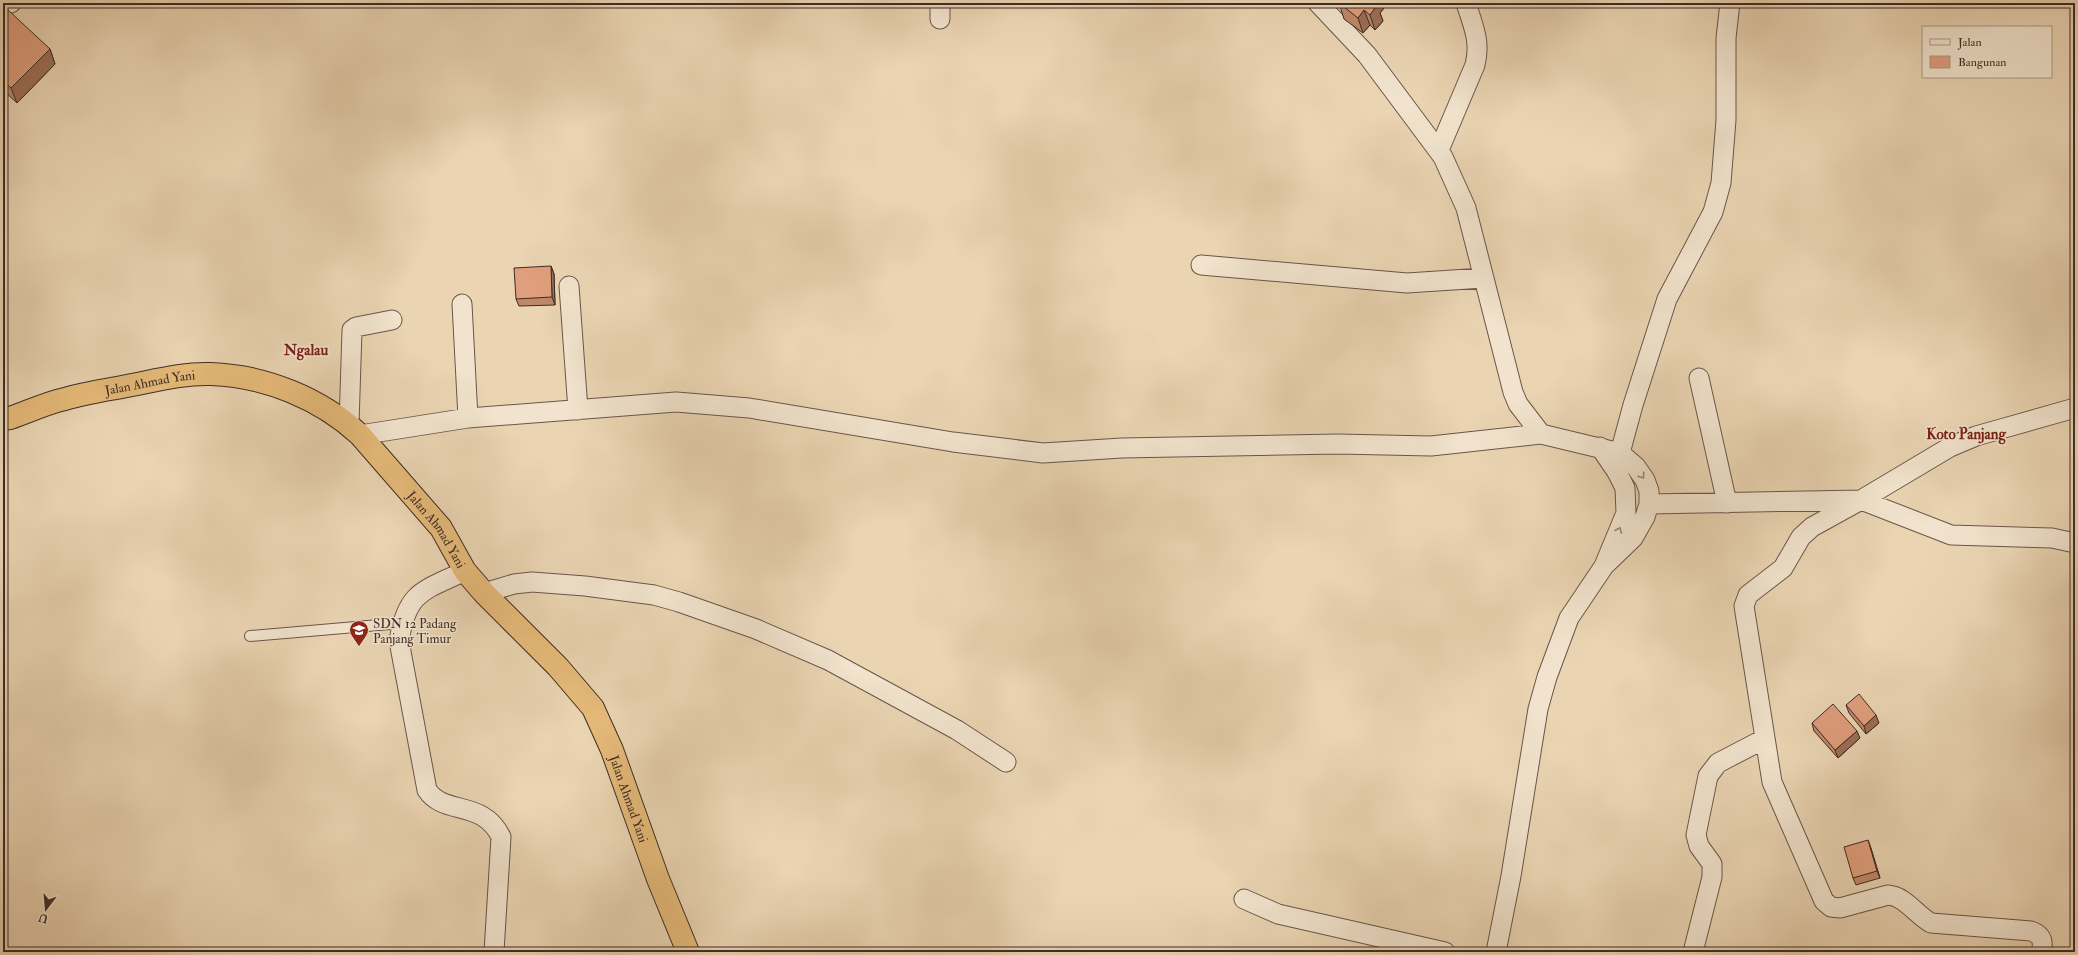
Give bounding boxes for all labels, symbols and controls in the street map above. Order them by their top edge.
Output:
legend [1922,26,2052,78]
text: Jalan [1957,35,1982,50]
text: Bangunan [1958,55,2007,70]
district label: Ngalau [283,341,328,361]
street label: Jalan Ahmad Yani [103,367,196,399]
district label: Koto Panjang [1926,425,2006,445]
one-way arrow [1637,472,1645,479]
street label: Jalan Ahmad Yani [403,487,469,572]
one-way arrow [1614,526,1622,533]
place label: SDN 12 Padang Panjang Timur [373,616,457,647]
school or university icon: SDN 12 Padang Panjang Timur [348,619,370,647]
street label: Jalan Ahmad Yani [605,752,652,845]
north arrow [26,889,66,929]
text: U [36,910,50,926]

